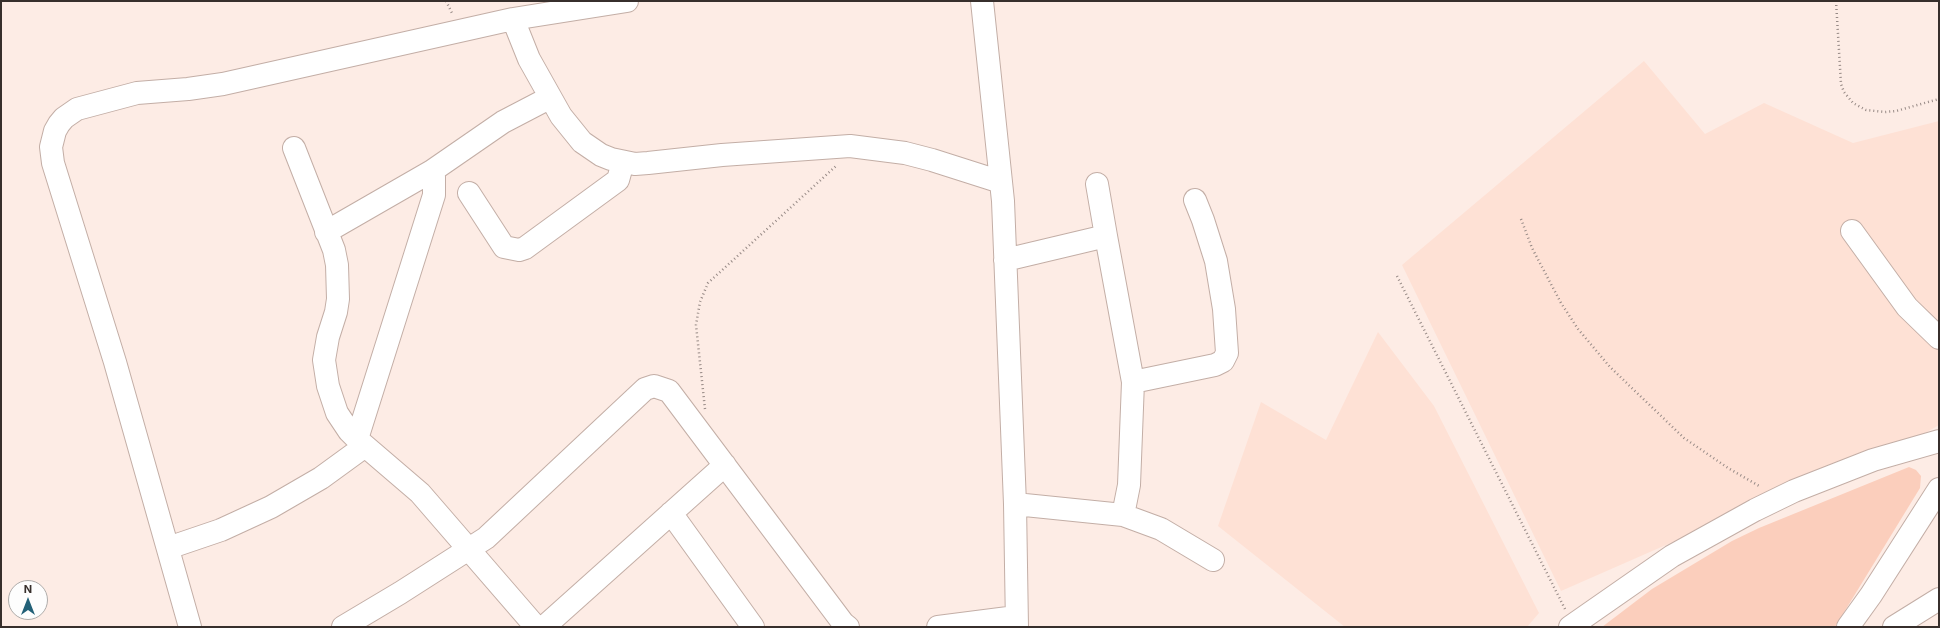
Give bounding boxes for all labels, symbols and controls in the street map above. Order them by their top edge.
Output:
north arrow [8,580,48,620]
text: N [24,582,32,596]

